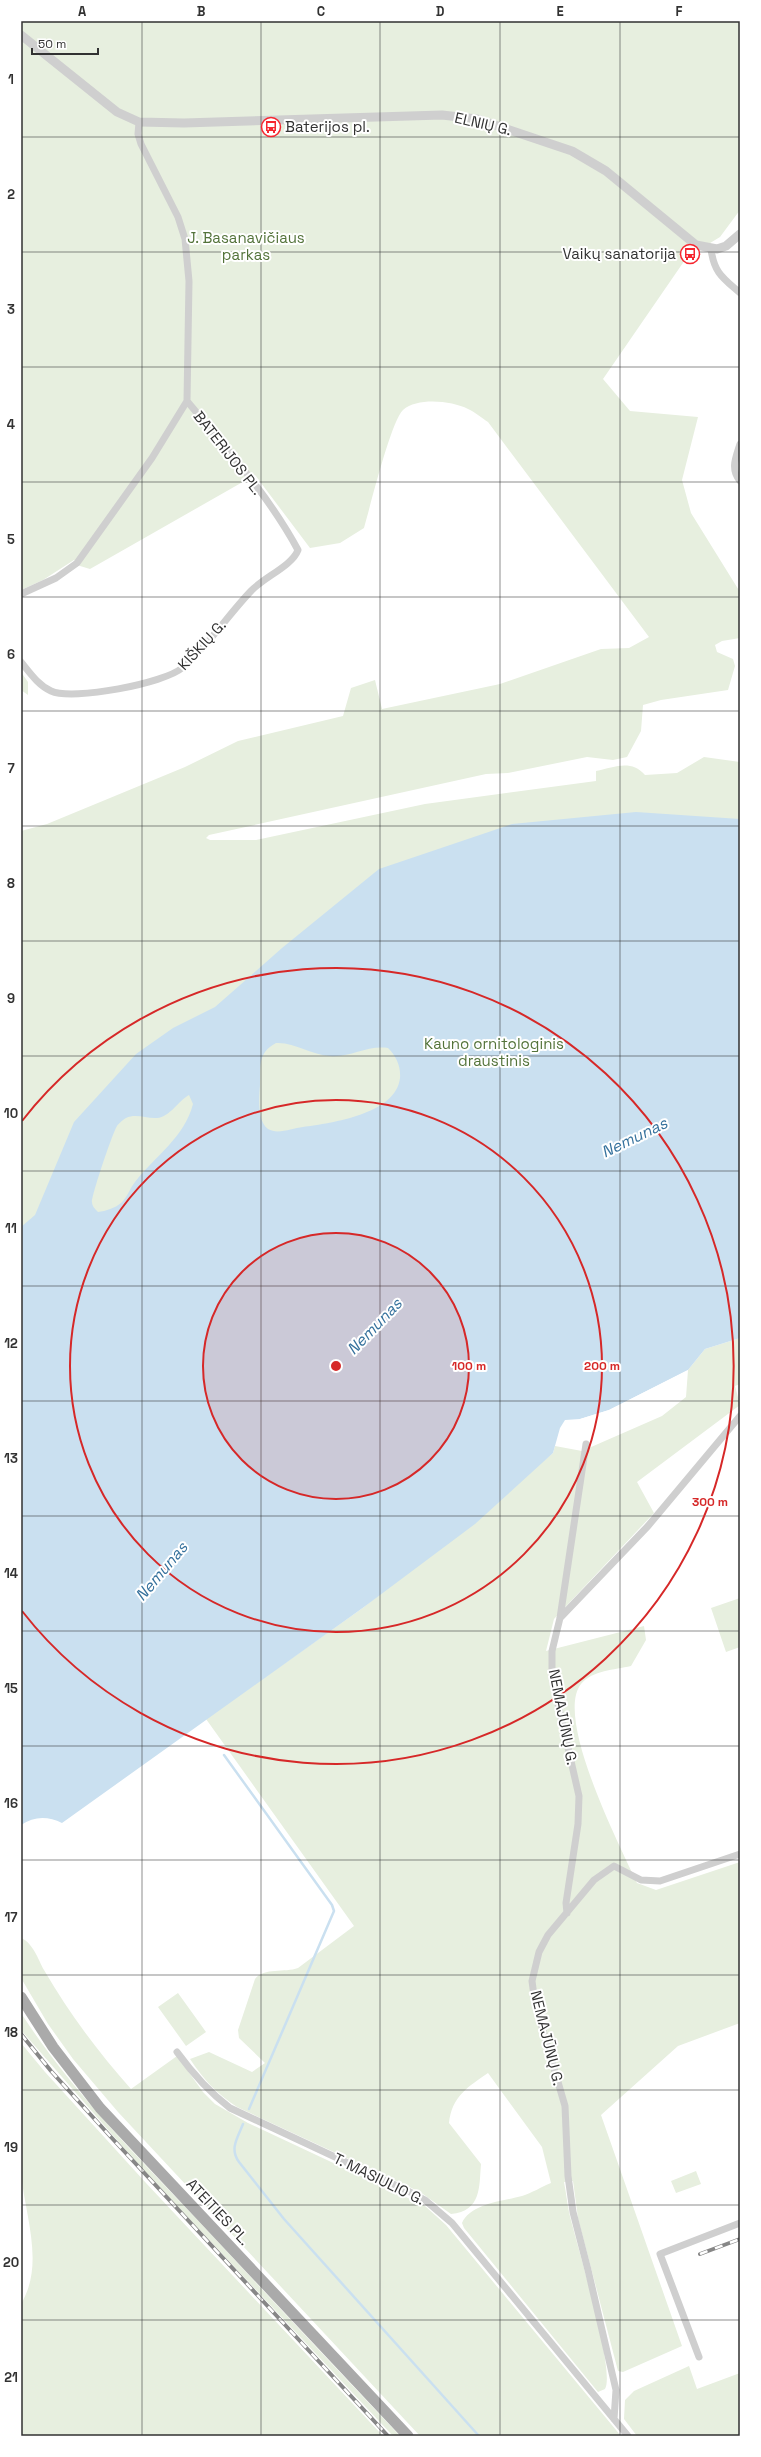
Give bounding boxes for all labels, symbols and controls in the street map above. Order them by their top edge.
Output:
text: A [78,3,87,20]
text: B [197,3,206,20]
text: C [317,3,325,20]
text: D [436,3,445,20]
text: E [556,3,564,20]
text: F [676,3,683,20]
scale bar [32,30,98,56]
text: 50 m [38,36,66,52]
text: 1 [8,71,14,88]
street label: ELNIŲ G. [453,108,513,139]
bus stop icon: Baterijos pl. [260,116,282,138]
place label: Baterijos pl. [285,117,370,136]
text: 2 [7,186,15,203]
park label: J. Basanavičiaus parkas [187,228,305,264]
bus stop icon: Vaikų sanatorija [679,243,701,265]
place label: Vaikų sanatorija [562,244,676,263]
text: 3 [7,301,15,318]
street label: BATERIJOS PL. [190,407,267,498]
text: 4 [7,416,15,433]
text: 5 [7,531,15,548]
street label: KIŠKIŲ G. [173,615,230,674]
text: 6 [7,646,15,663]
text: 7 [7,760,15,777]
text: 8 [7,875,15,892]
text: 9 [7,990,15,1007]
park label: Kauno ornitologinis draustinis [424,1034,564,1070]
text: 10 [4,1105,18,1122]
water label: Nemunas [598,1112,671,1162]
text: 11 [5,1220,17,1237]
water label: Nemunas [342,1293,407,1359]
text: 12 [4,1335,18,1352]
text: 100 m [452,1358,486,1374]
text: 200 m [584,1358,620,1374]
centre of rings [329,1359,343,1373]
text: 13 [4,1450,18,1467]
text: 300 m [692,1494,728,1510]
water label: Nemunas [131,1537,193,1605]
text: 14 [4,1565,18,1582]
street label: NEMAJŪNŲ G. [545,1667,582,1766]
text: 15 [4,1680,18,1697]
text: 16 [4,1795,18,1812]
text: 17 [4,1909,18,1926]
street label: NEMAJŪNŲ G. [527,1988,568,2087]
text: 18 [4,2024,18,2041]
text: 19 [4,2139,18,2156]
street label: T. MASIULIO G. [330,2148,428,2209]
street label: ATEITIES PL. [183,2174,254,2249]
text: 20 [3,2254,19,2271]
text: 21 [4,2369,18,2386]

